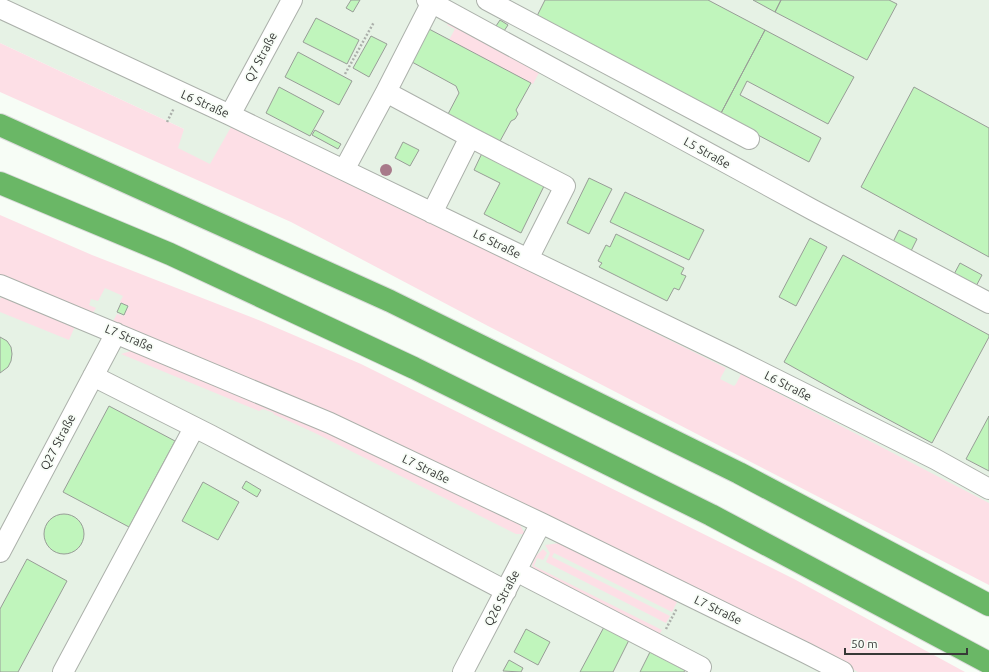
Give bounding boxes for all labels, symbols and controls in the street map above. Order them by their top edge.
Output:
street label: Q7 Straße [242,30,279,84]
street label: L6 Straße [179,87,231,120]
street label: L5 Straße [682,134,733,171]
street label: L6 Straße [471,226,523,261]
street label: L7 Straße [103,322,155,354]
street label: L6 Straße [762,368,814,403]
street label: Q27 Straße [37,412,78,472]
street label: L7 Straße [400,451,452,486]
street label: Q26 Straße [481,568,522,628]
street label: L7 Straße [692,592,744,627]
scale bar [845,630,967,656]
text: 50 m [851,637,878,650]

